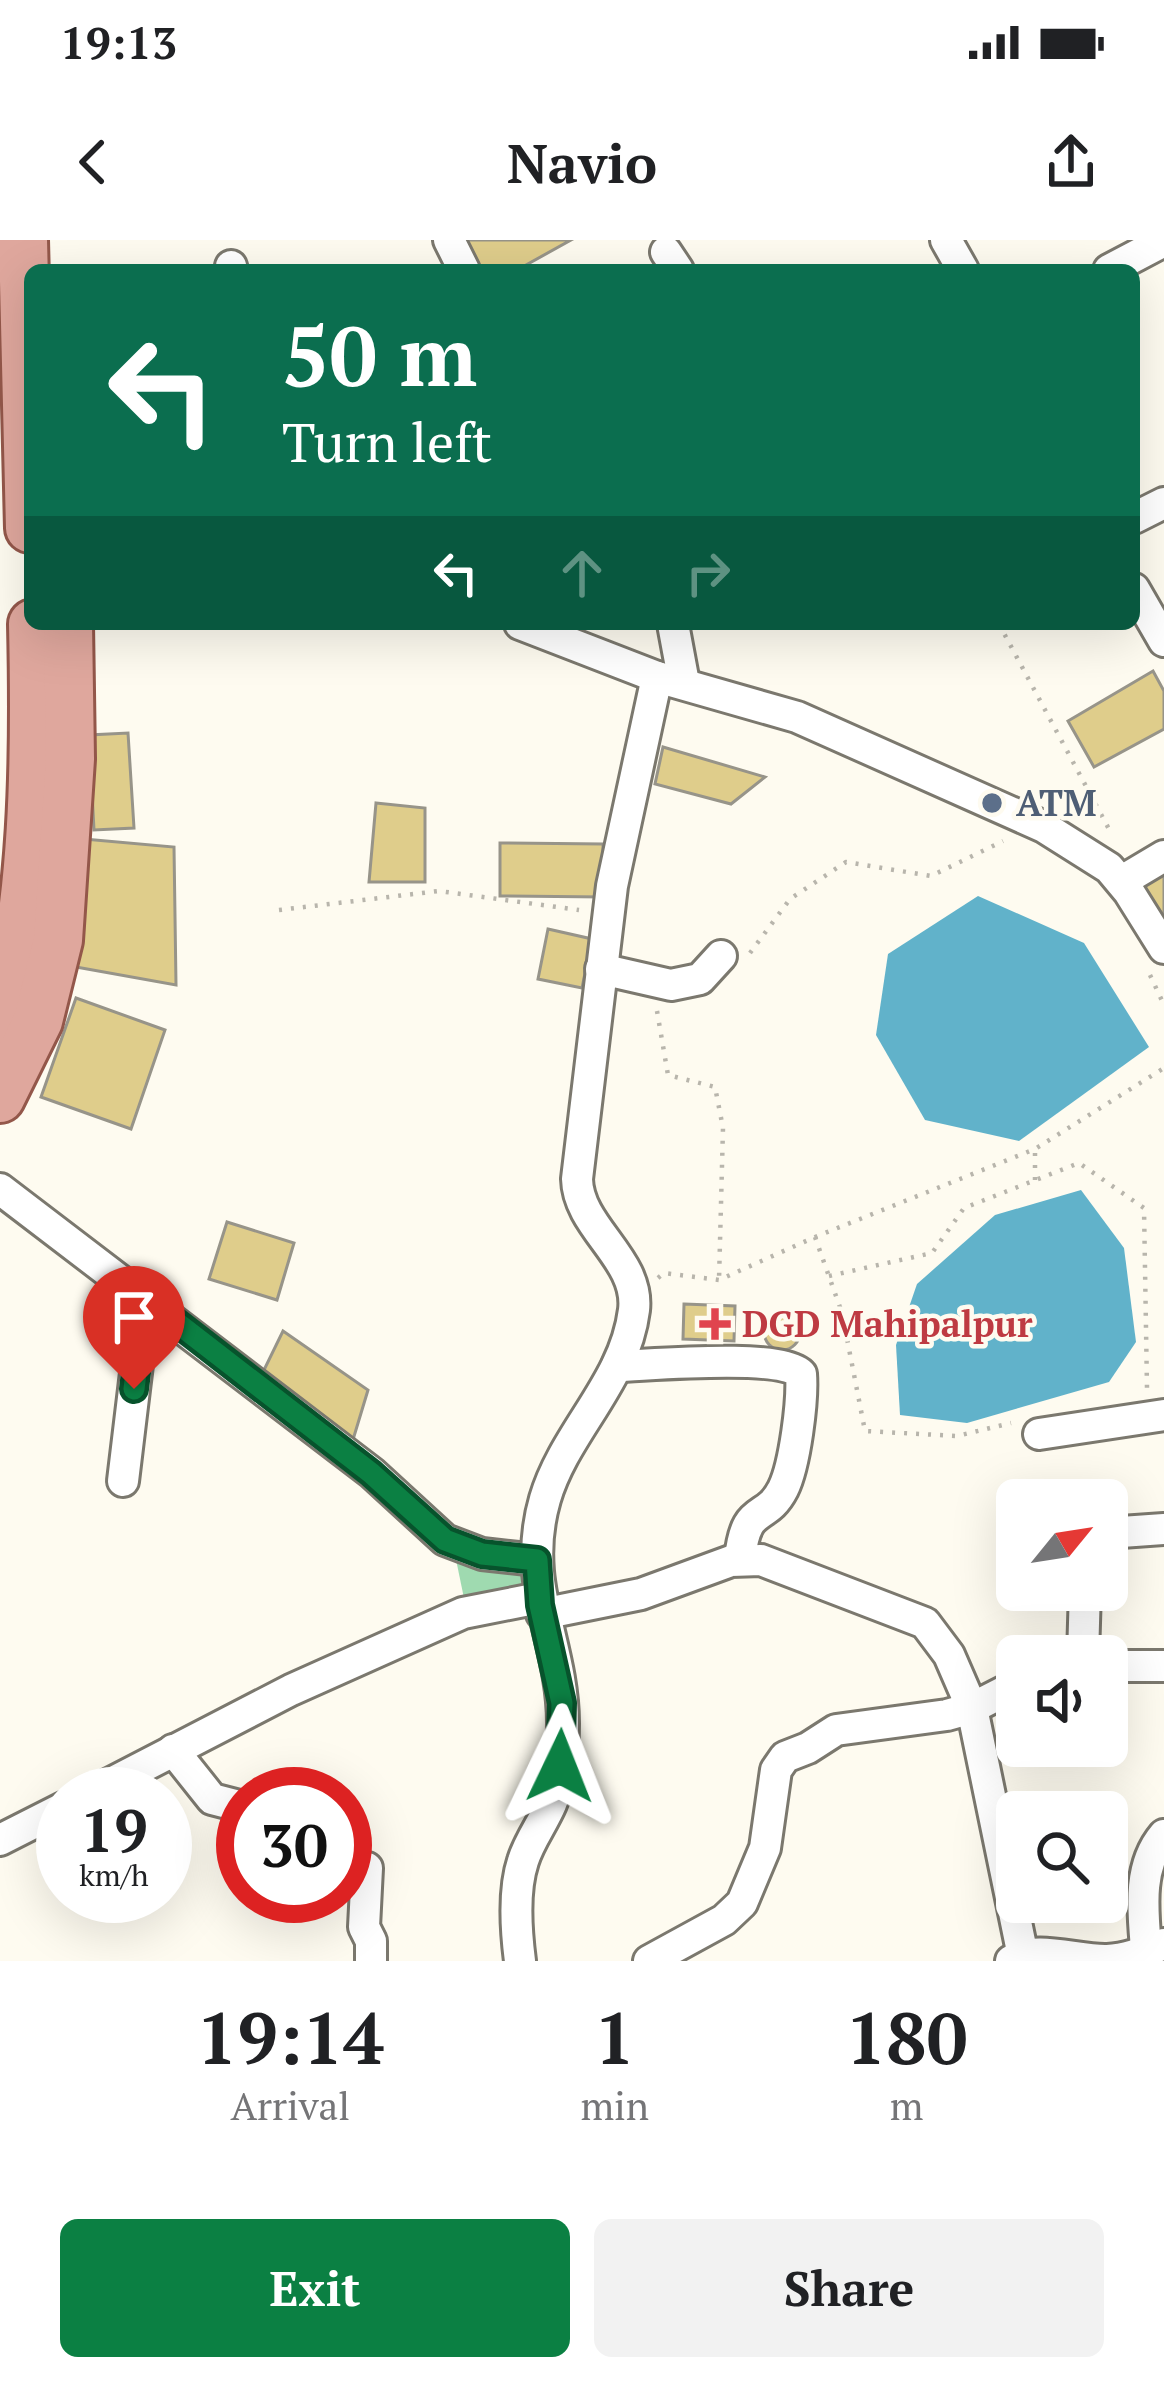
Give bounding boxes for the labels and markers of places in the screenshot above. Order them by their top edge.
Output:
place label: ATM [1016,779,1097,826]
marker: ATM [979,790,1005,816]
pin [83,1266,185,1389]
place label: DGD Mahipalpur [742,1300,1033,1347]
marker: DGD Mahipalpur [699,1308,731,1340]

